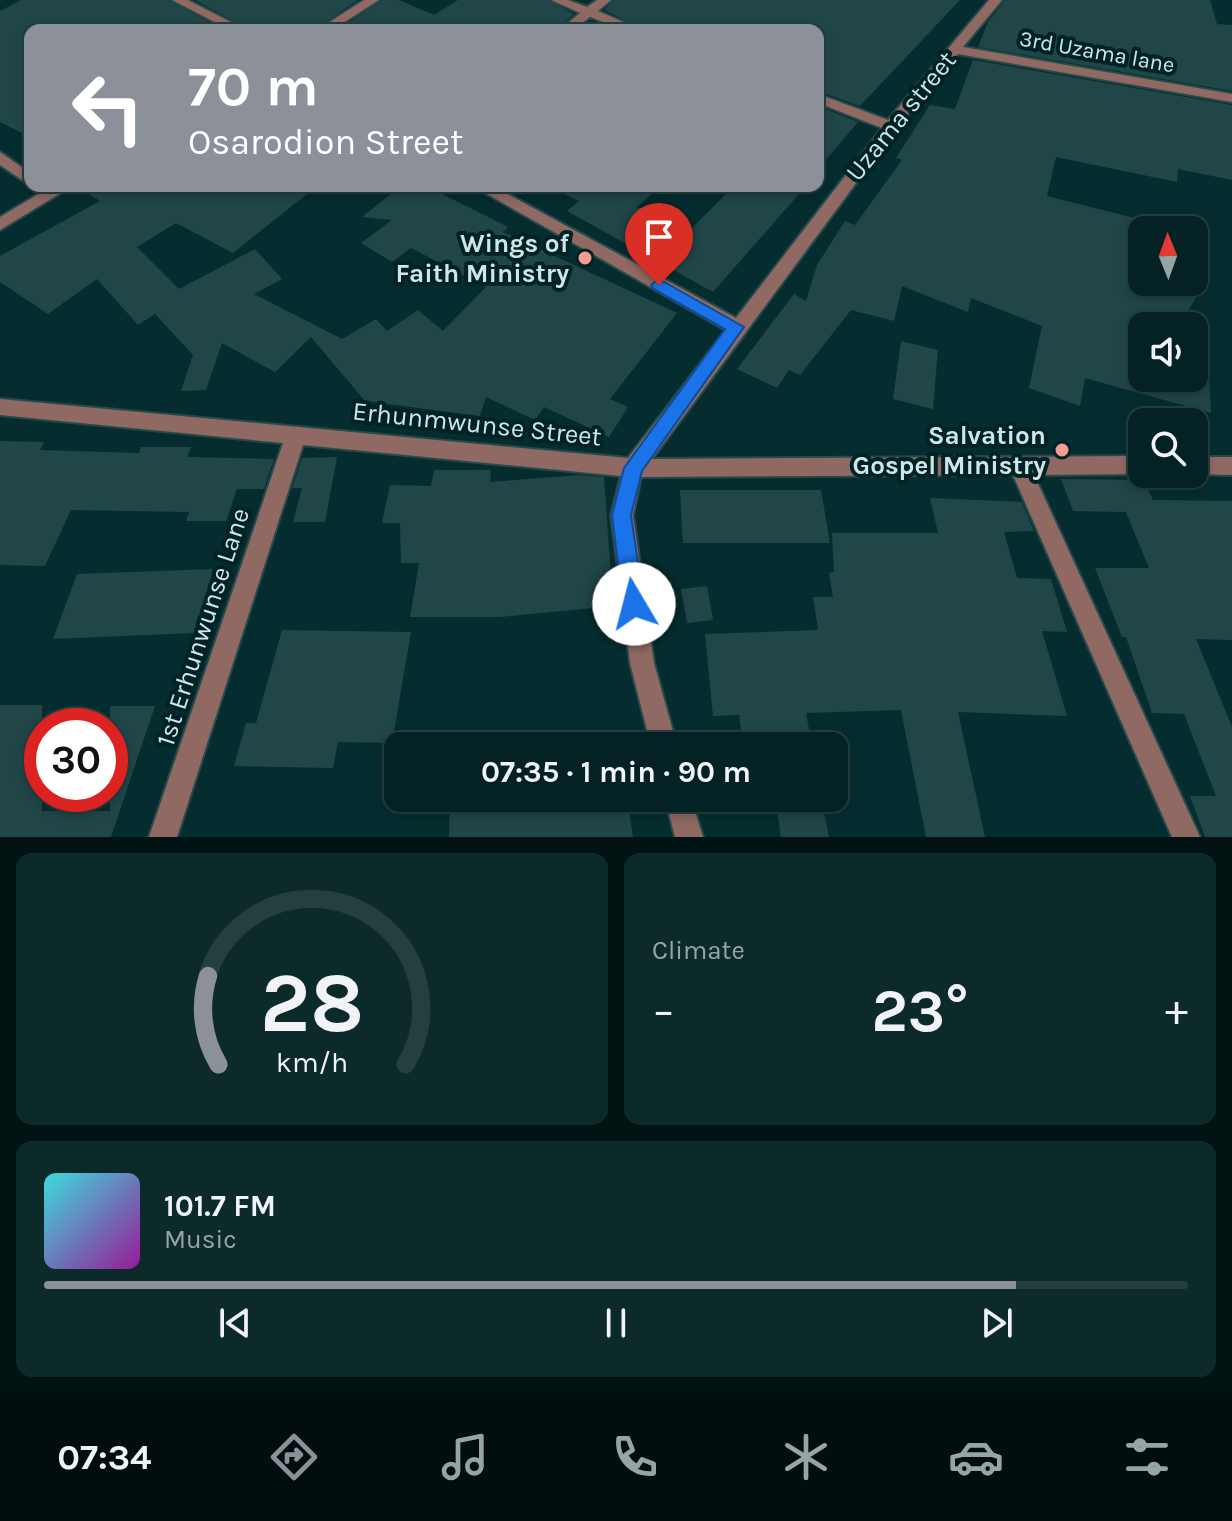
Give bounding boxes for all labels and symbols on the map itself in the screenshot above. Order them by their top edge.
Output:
street label: 3rd Uzama lane [1017,26,1177,78]
street label: Uzama street [839,45,963,187]
pin [625,203,693,285]
north arrow [1128,216,1208,296]
place label: Wings of Faith Ministry [395,228,569,289]
marker: Wings of Faith Ministry [576,249,594,267]
street label: Erhunmwunse Street [351,396,603,453]
place label: Salvation Gospel Ministry [853,420,1046,481]
marker: Salvation Gospel Ministry [1053,441,1071,459]
street label: 1st Erhunwunse Lane [150,504,256,750]
position arrow [592,562,676,646]
speed limit sign: 30 [24,708,128,812]

